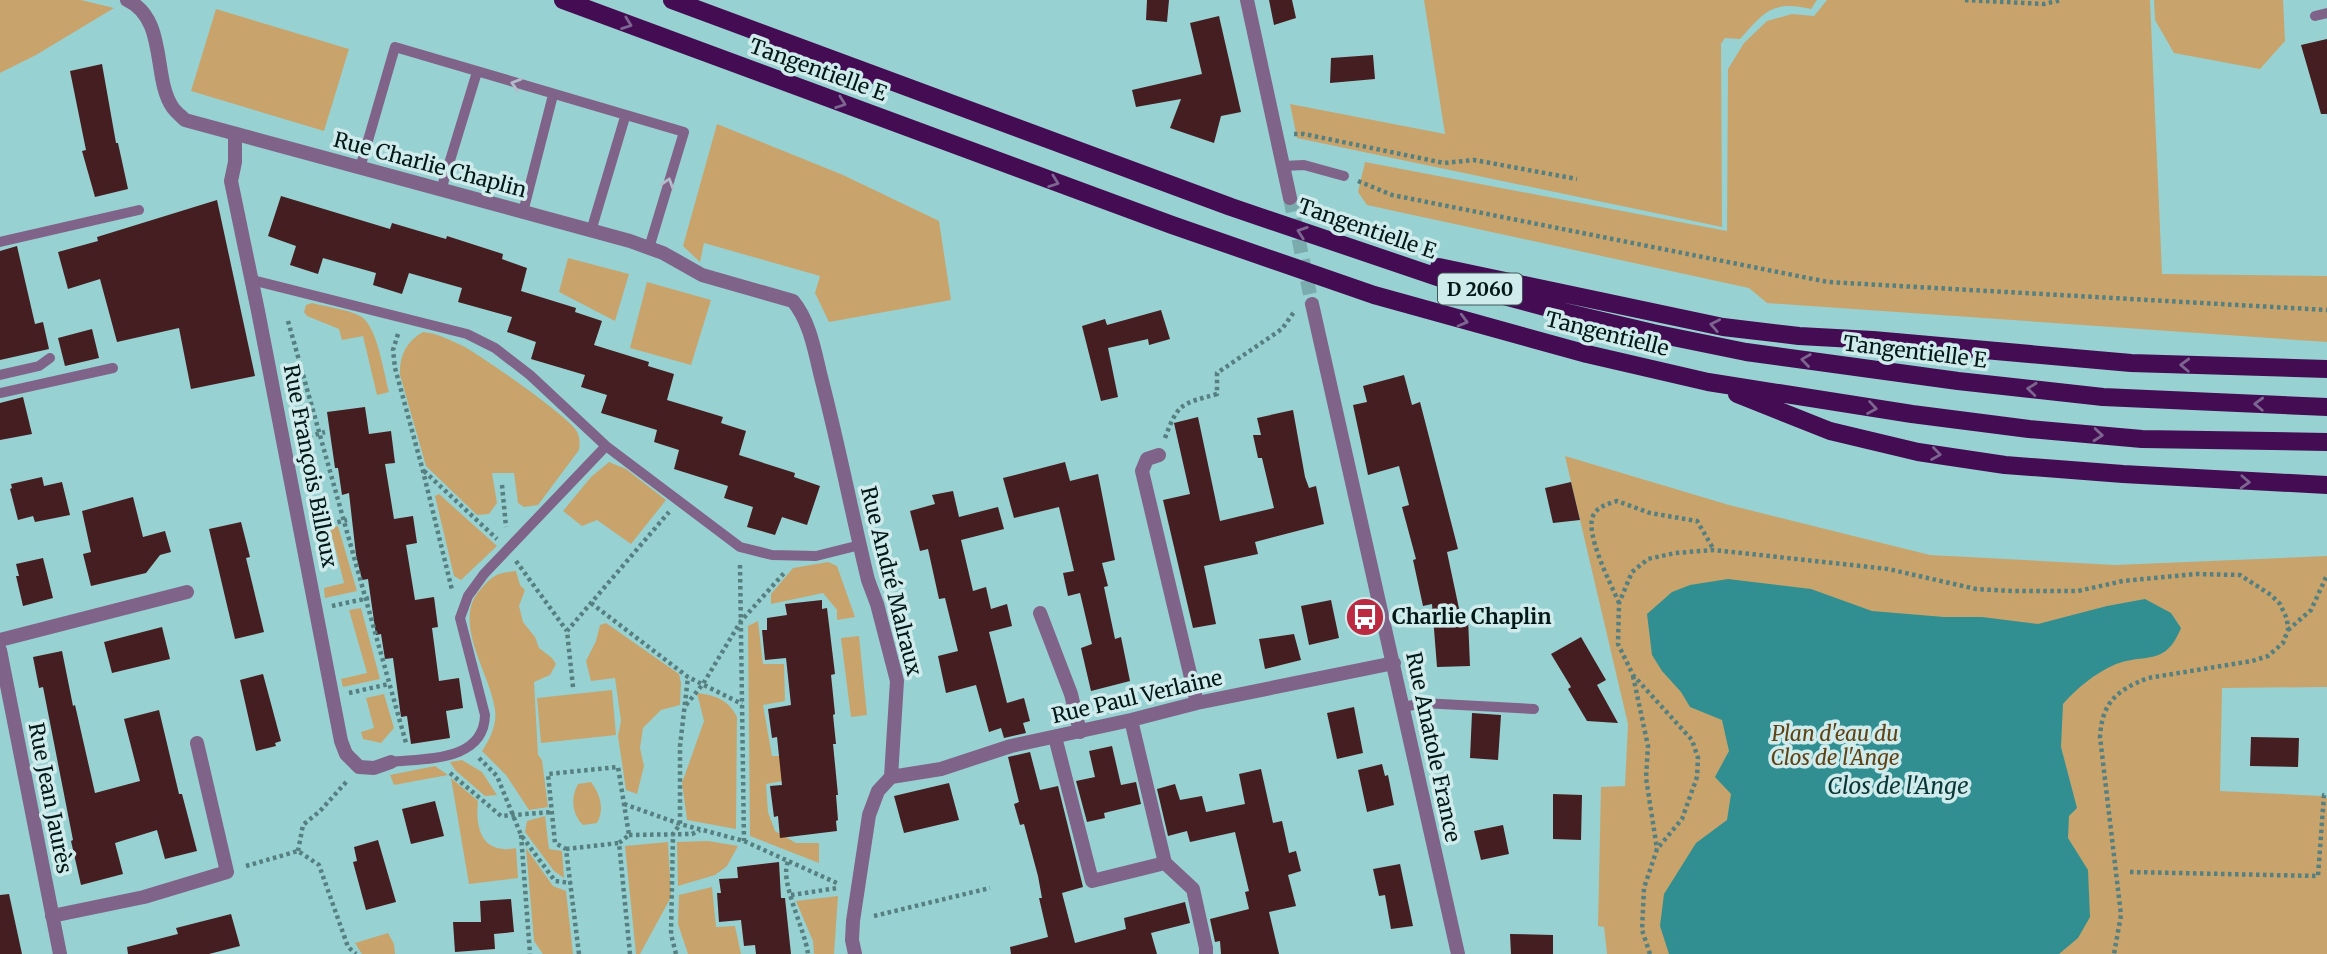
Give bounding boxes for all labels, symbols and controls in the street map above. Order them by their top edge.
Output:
one-way arrow [621,15,633,29]
street label: Tangentielle E [746,32,891,107]
one-way arrow [510,77,522,92]
one-way arrow [834,95,846,109]
street label: Rue Charlie Chaplin [331,126,530,203]
one-way arrow [1047,174,1059,188]
one-way arrow [660,177,675,189]
street label: Tangentielle E [1294,192,1440,265]
one-way arrow [1296,226,1308,240]
road number: D 2060 [1438,274,1522,304]
street label: Tangentielle [1543,305,1672,362]
one-way arrow [1457,312,1469,327]
one-way arrow [1709,319,1721,334]
street label: Tangentielle E [1842,329,1989,374]
one-way arrow [1800,353,1812,368]
one-way arrow [2180,358,2191,373]
street label: Rue François Billoux [278,362,344,570]
one-way arrow [2026,382,2037,397]
one-way arrow [2253,397,2264,412]
one-way arrow [1866,400,1878,415]
one-way arrow [2092,428,2104,443]
one-way arrow [1930,447,1942,462]
one-way arrow [2240,474,2251,489]
street label: Rue André Malraux [855,483,928,679]
bus stop icon: Charlie Chaplin [1344,596,1386,638]
place label: Charlie Chaplin [1392,603,1551,630]
street label: Rue Anatole France [1400,649,1467,844]
street label: Rue Paul Verlaine [1049,664,1225,729]
street label: Rue Jean Jaurès [23,720,78,876]
park label: Plan d'eau du Clos de l'Ange [1770,720,1900,771]
water label: Clos de l'Ange [1827,771,1969,800]

